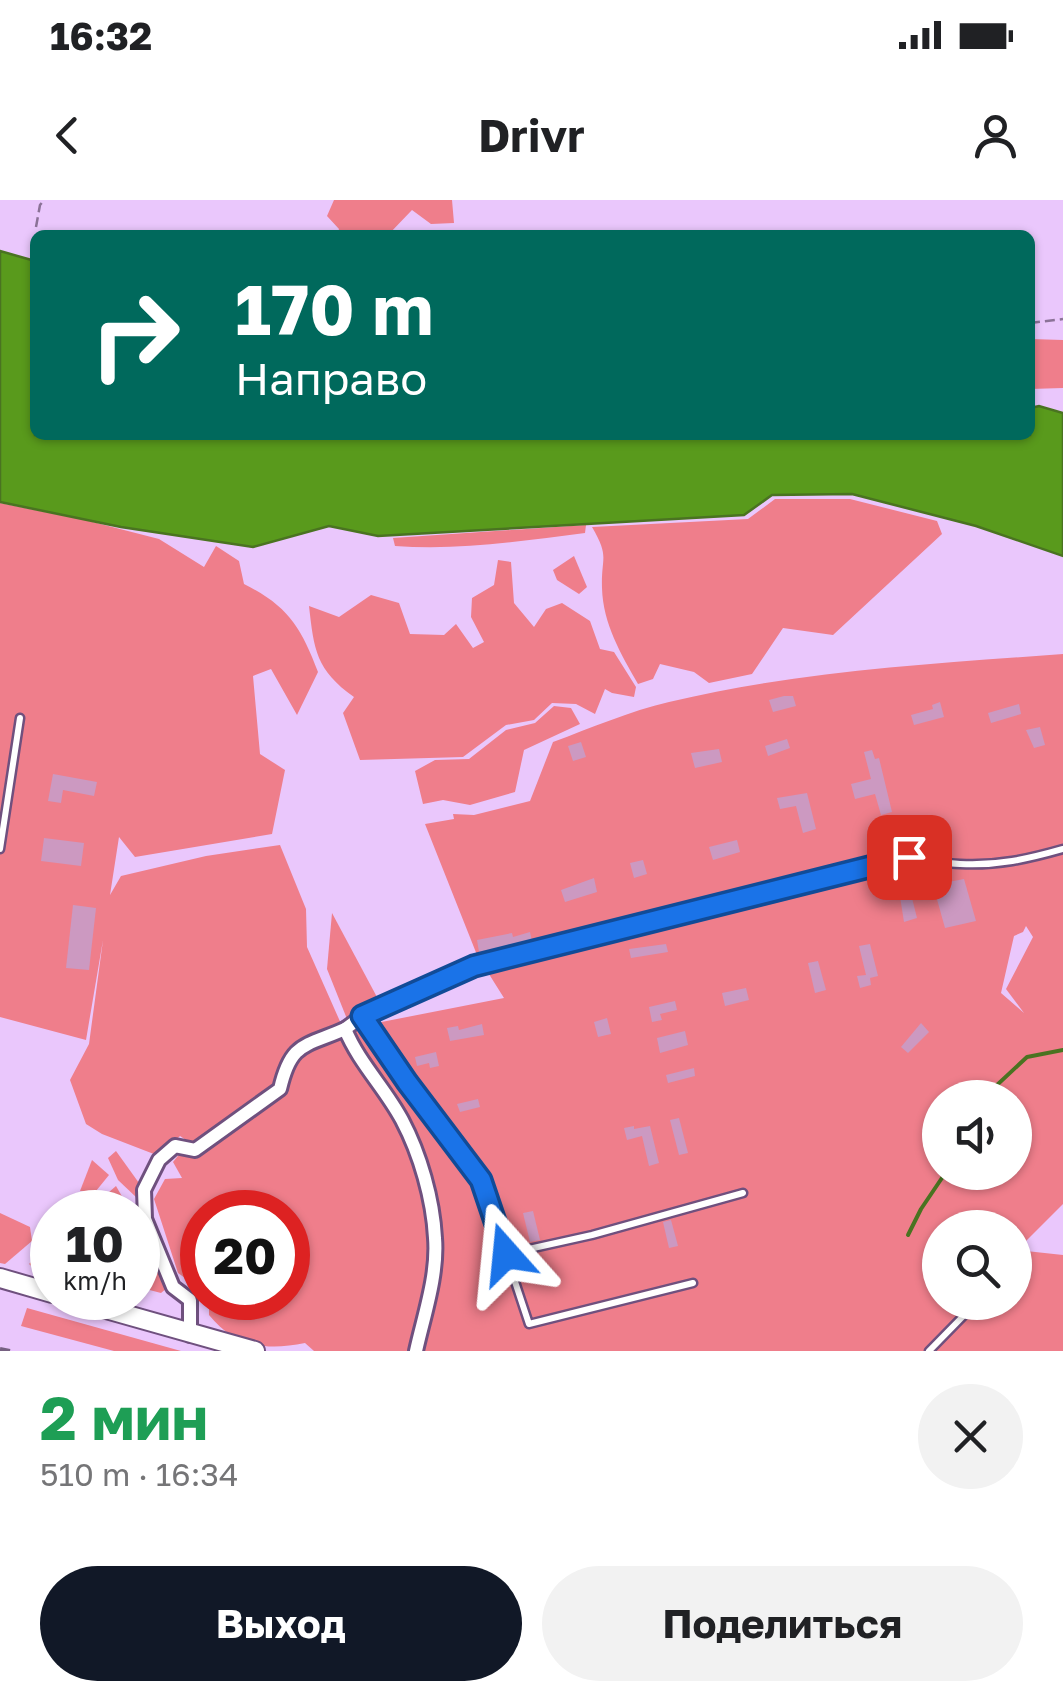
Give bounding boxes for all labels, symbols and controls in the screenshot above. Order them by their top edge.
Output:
text: 16:32 [50,13,152,58]
icon: back [40,108,95,163]
text: Drivr [478,108,585,162]
icon: person [968,108,1023,163]
text: 170 m [235,266,433,350]
icon: right [70,270,200,400]
text: Направо [235,351,427,405]
pin [867,815,952,900]
icon: arrive [882,830,937,885]
map controls [922,1080,1032,1320]
button: sound [922,1080,1032,1190]
speed limit sign: 20 [180,1190,310,1320]
position arrow [454,1202,558,1306]
button: search [922,1210,1032,1320]
text: 10 [66,1213,124,1273]
text: km/h [63,1265,127,1296]
text: 2 мин [40,1381,208,1453]
button: close [918,1384,1023,1489]
text: 510 m · 16:34 [40,1455,239,1493]
button: Выход [40,1566,522,1681]
button: Поделиться [542,1566,1023,1681]

